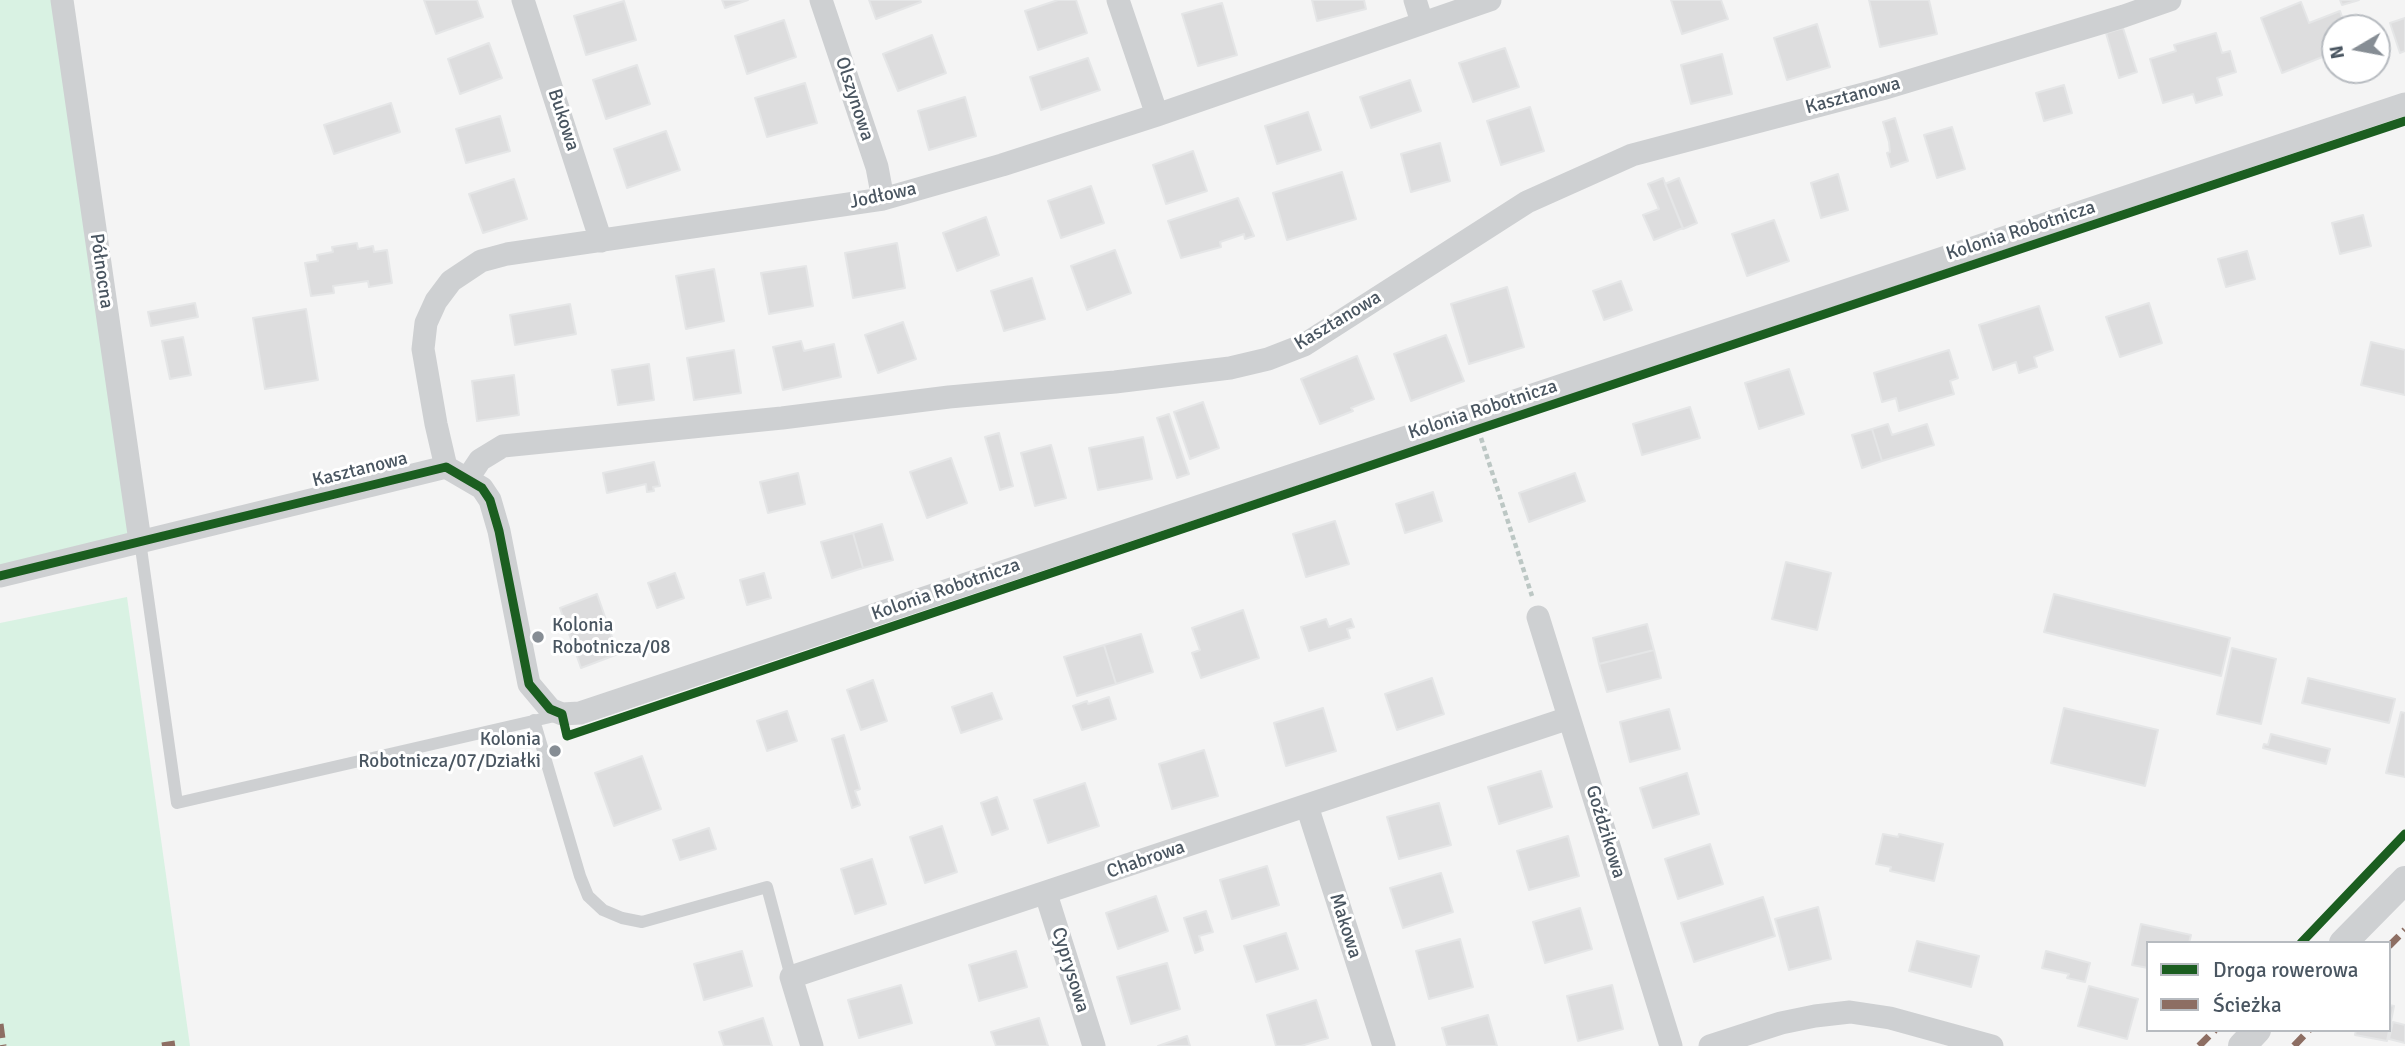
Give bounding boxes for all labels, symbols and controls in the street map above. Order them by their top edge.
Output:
north arrow [2321,14,2391,84]
text: N [2324,44,2350,61]
street label: Olszynowa [830,54,878,144]
street label: Kasztanowa [1803,72,1903,120]
street label: Bukowa [542,86,584,154]
street label: Jodłowa [848,178,918,214]
street label: Kolonia Robotnicza [1944,196,2098,266]
street label: Północna [84,232,118,310]
street label: Kasztanowa [1290,286,1386,356]
street label: Kolonia Robotnicza [1406,375,1560,445]
street label: Kasztanowa [310,447,410,493]
street label: Kolonia Robotnicza [869,554,1023,626]
place label: Kolonia Robotnicza/08 [552,615,671,659]
marker: Kolonia Robotnicza/08 [530,629,546,645]
place label: Kolonia Robotnicza/07/Działki [358,729,541,773]
marker: Kolonia Robotnicza/07/Działki [547,743,563,759]
street label: Goździkowa [1580,783,1630,881]
street label: Chabrowa [1104,836,1188,884]
street label: Makowa [1324,891,1366,961]
street label: Cyprysowa [1046,925,1094,1015]
legend [2146,941,2391,1032]
text: Droga rowerowa [2213,957,2358,983]
text: Ścieżka [2213,992,2282,1018]

